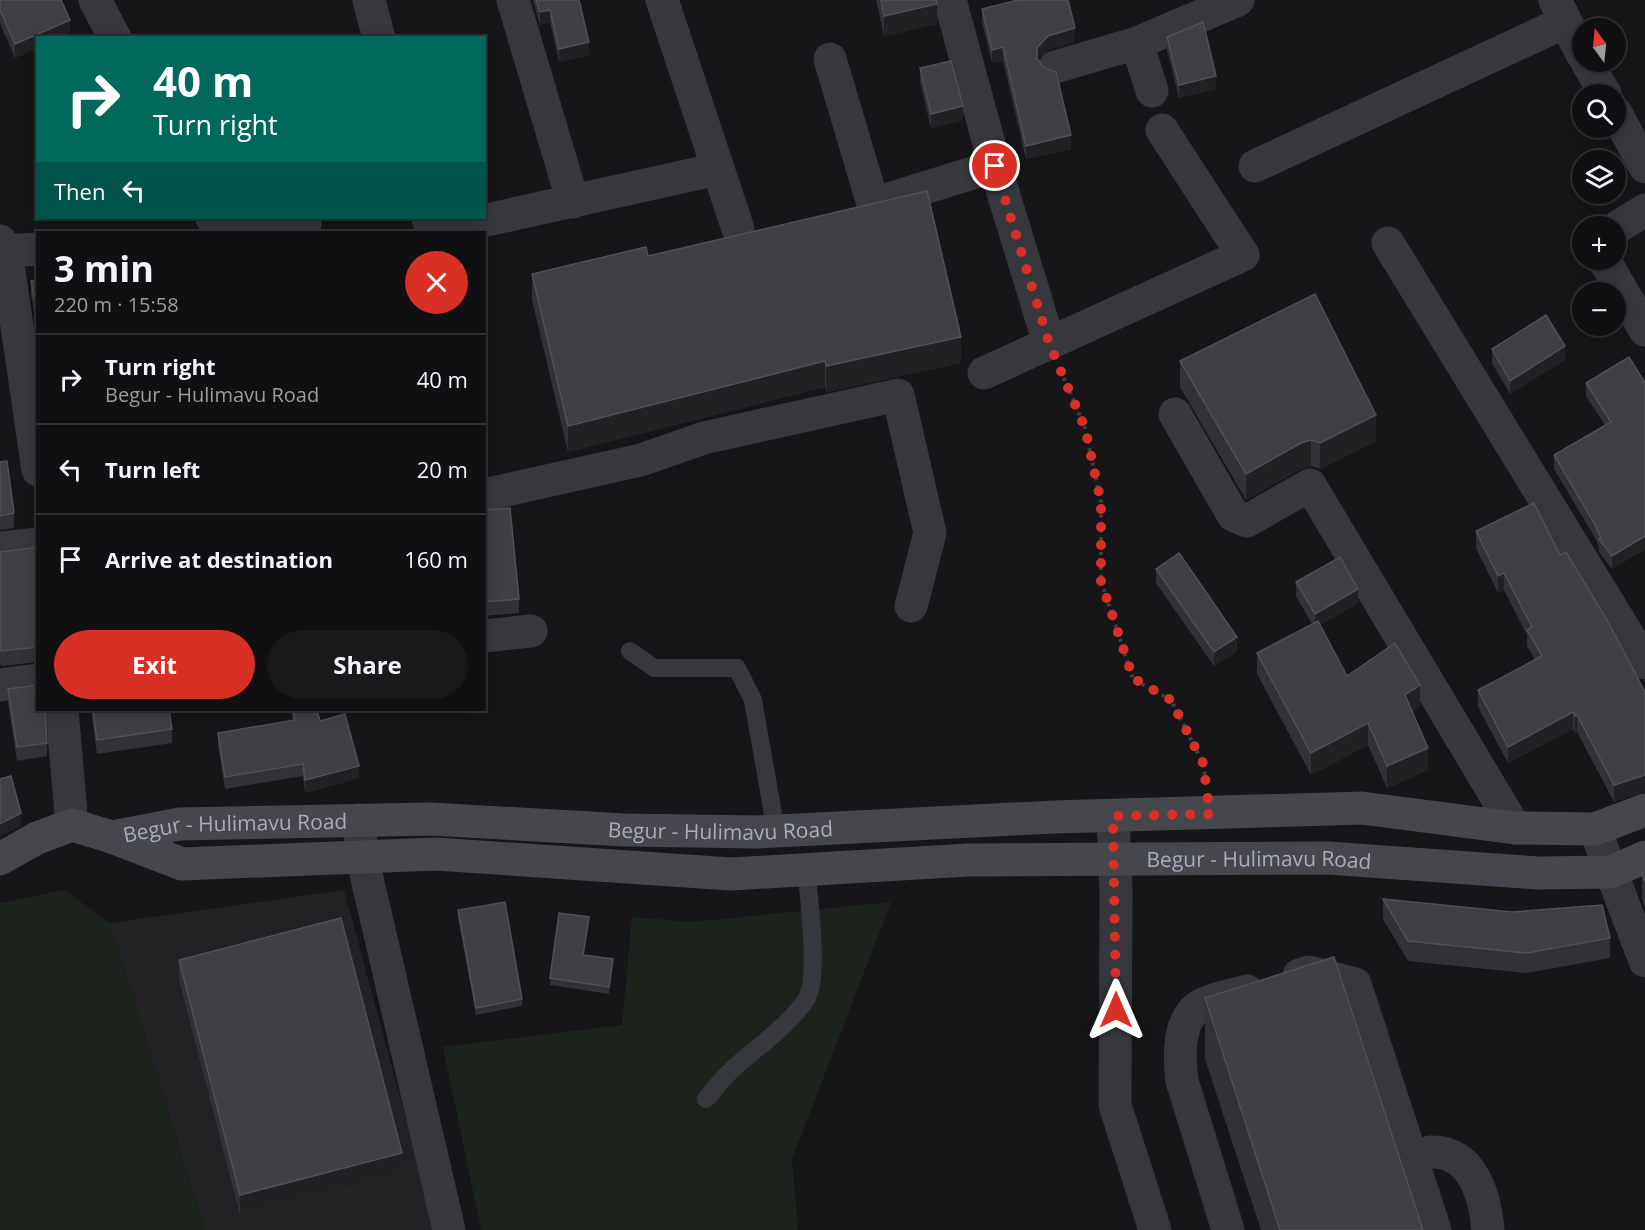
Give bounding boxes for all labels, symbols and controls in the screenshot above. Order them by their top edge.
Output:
north arrow [1572,18,1626,72]
map controls [1572,18,1626,336]
text: 40 m [153,52,253,109]
icon: right [54,60,132,138]
button: search [1572,84,1626,138]
text: Turn right [153,106,278,143]
pin [969,140,1020,191]
icon: arrive [978,149,1011,182]
button: layers [1572,150,1626,204]
icon: left [117,174,150,207]
text: Then [54,176,105,206]
button: + [1572,216,1626,270]
text: 3 min [54,244,154,293]
button: close [405,251,468,314]
button: − [1572,282,1626,336]
text: 220 m · 15:58 [54,291,179,318]
text: Turn right [105,351,216,381]
icon: right [54,363,87,396]
text: 40 m [417,364,468,394]
text: Begur - Hulimavu Road [105,381,319,408]
icon: left [54,453,87,486]
text: Turn left [105,454,200,484]
text: 20 m [417,454,468,484]
icon: arrive [54,543,87,576]
text: Arrive at destination [105,544,333,574]
text: 160 m [404,544,468,574]
button: Exit [54,630,255,699]
button: Share [267,630,468,699]
street label: Begur - Hulimavu Road [121,807,348,849]
street label: Begur - Hulimavu Road [607,814,834,846]
street label: Begur - Hulimavu Road [1146,844,1372,875]
position arrow [1084,978,1148,1042]

